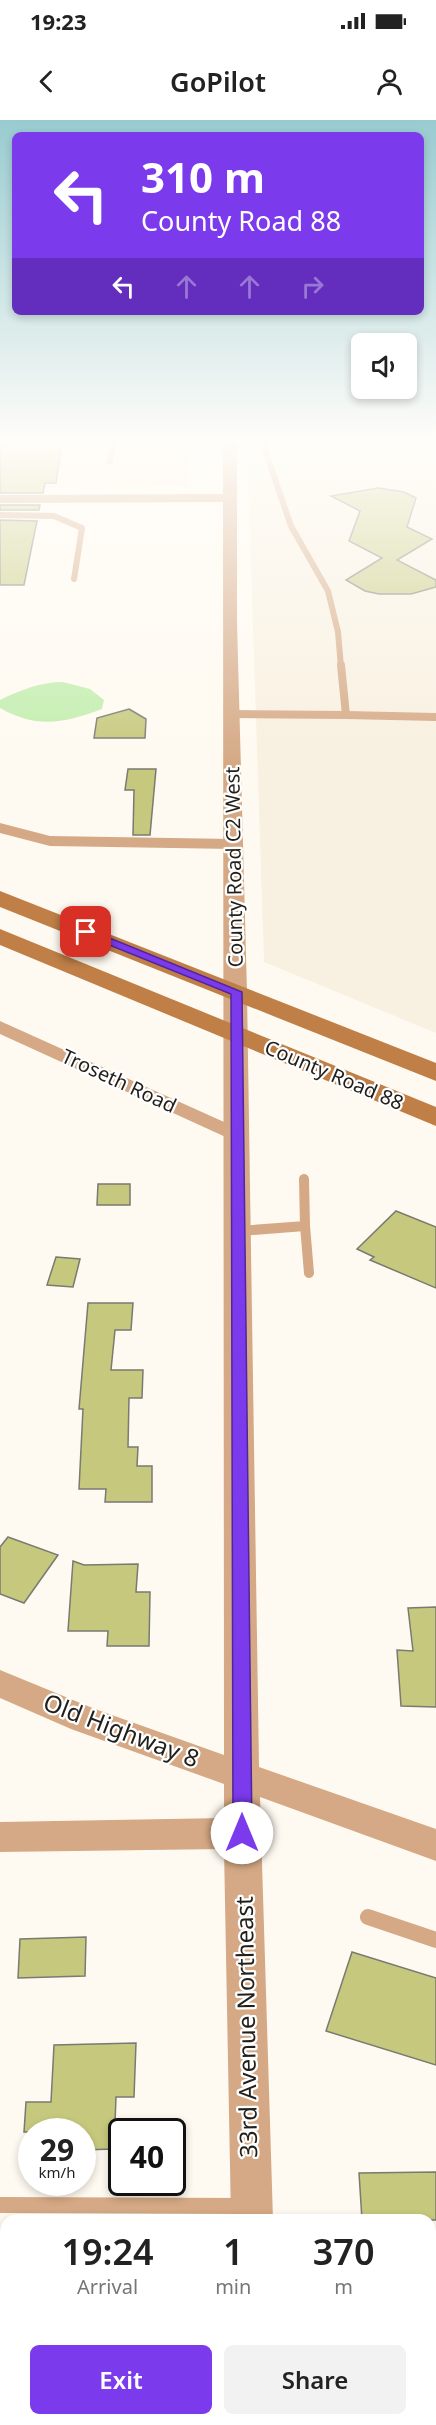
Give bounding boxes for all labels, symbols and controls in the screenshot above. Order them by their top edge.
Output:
text: 19:23 [30,6,87,36]
text: GoPilot [170,63,266,100]
icon: back [30,65,63,98]
icon: person [373,65,406,98]
text: 310 m [141,148,265,205]
icon: left [42,156,120,234]
text: County Road 88 [141,202,341,239]
icon: left [107,270,140,303]
icon: ahead [170,270,203,303]
icon: ahead [233,270,266,303]
icon: right [296,270,329,303]
map controls [351,333,417,399]
button: sound [351,333,417,399]
street label: County Road C2 West [218,766,249,968]
pin [60,906,111,957]
icon: arrive [69,915,102,948]
street label: County Road 88 [261,1033,408,1116]
street label: Troseth Road [57,1042,181,1119]
street label: Old Highway 8 [39,1685,204,1774]
position arrow [210,1801,274,1865]
street label: 33rd Avenue Northeast [227,1896,264,2158]
speed limit sign: 40 [108,2118,186,2196]
text: 29 [40,2129,74,2170]
text: km/h [39,2162,75,2182]
text: 19:24 [61,2227,154,2276]
text: 1 [223,2227,244,2276]
text: 370 [313,2227,375,2276]
text: Arrival [77,2273,138,2300]
text: min [215,2273,251,2300]
text: m [334,2273,353,2300]
button: Exit [30,2345,212,2414]
button: Share [224,2345,406,2414]

